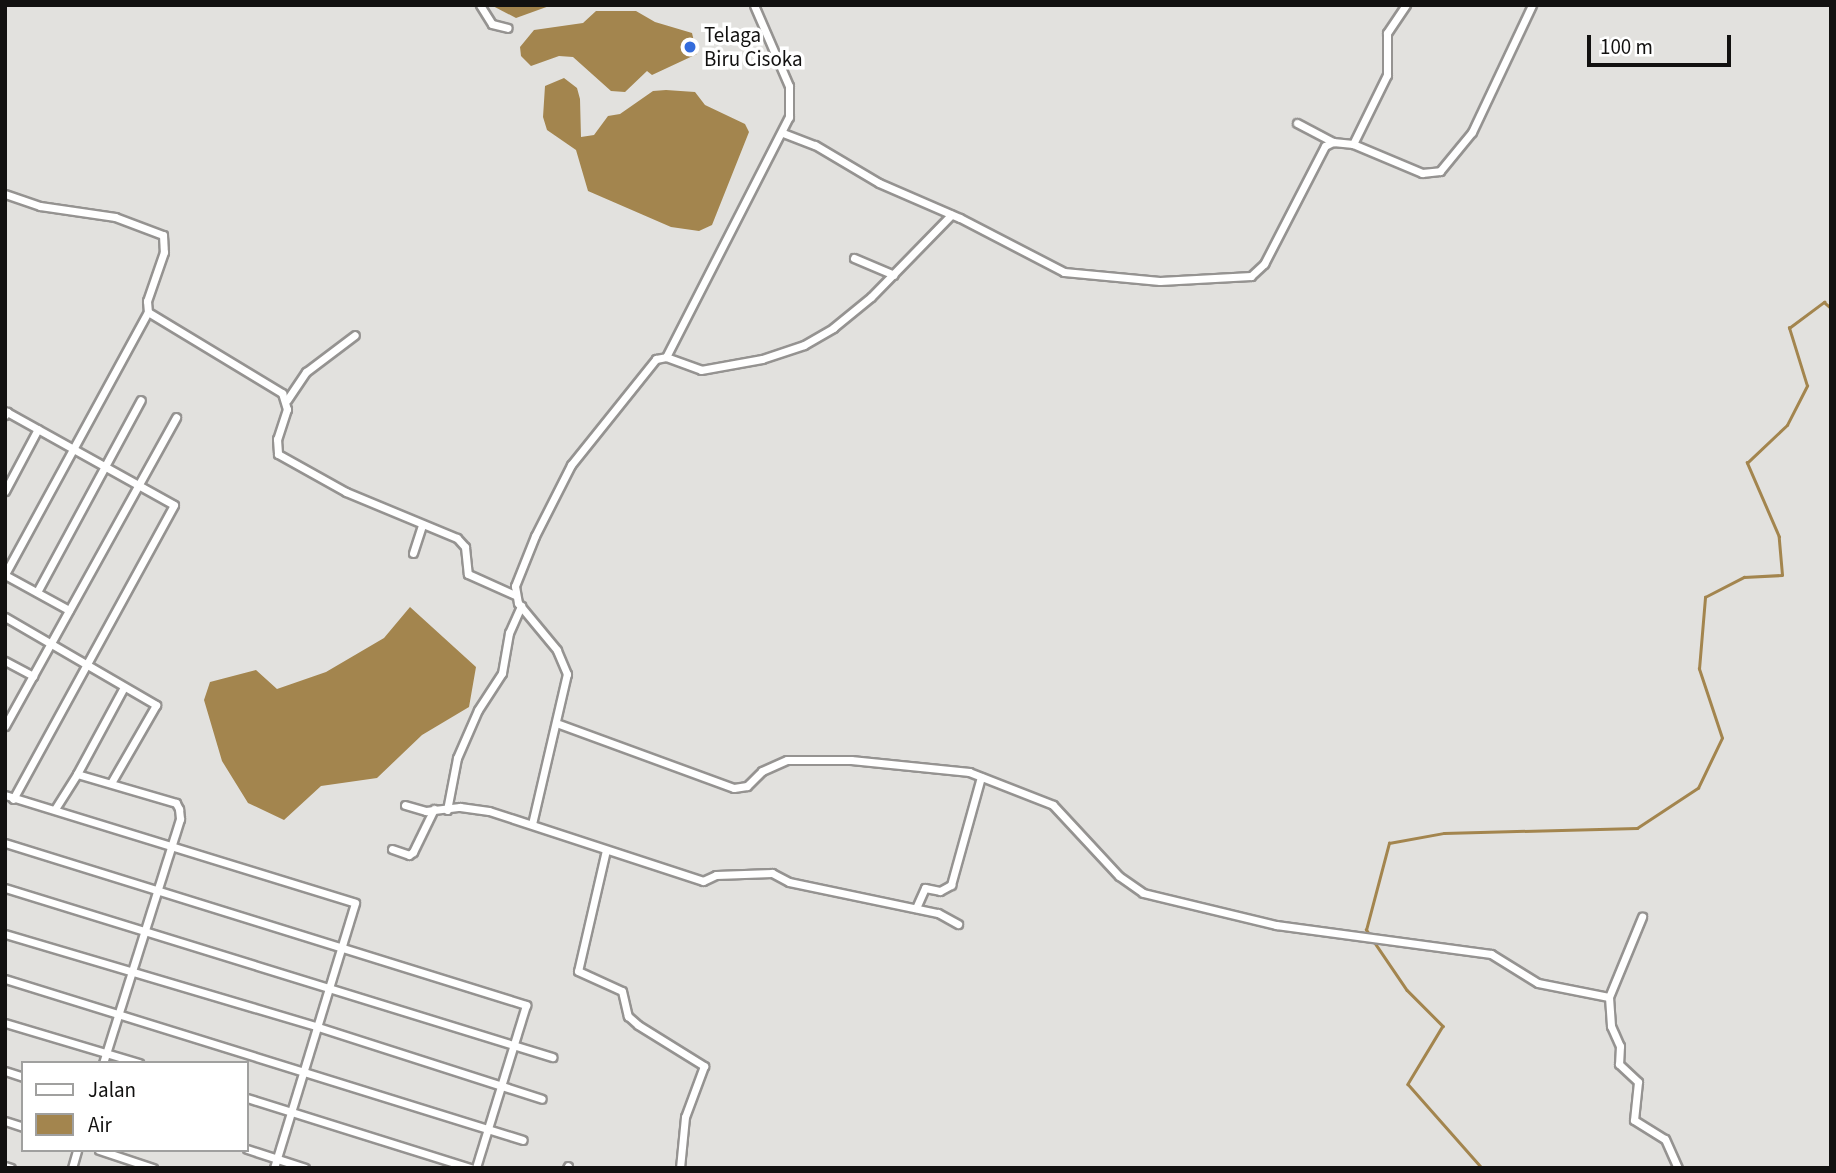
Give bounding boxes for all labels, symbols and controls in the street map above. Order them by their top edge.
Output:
scale bar [1591,21,1734,65]
place label: Telaga Biru Cisoka [704,22,803,72]
text: 100 m [1600,32,1653,62]
marker: Telaga Biru Cisoka [682,39,698,55]
legend [21,1061,248,1152]
text: Jalan [88,1075,136,1105]
text: Air [88,1110,112,1140]

